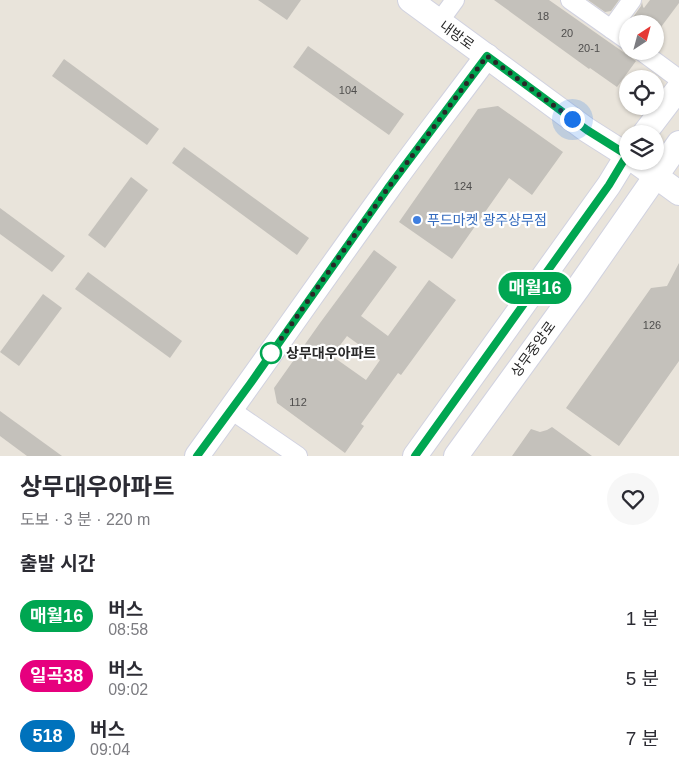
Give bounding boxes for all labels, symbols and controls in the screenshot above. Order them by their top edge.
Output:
house number: 18 [537,10,549,22]
north arrow [619,15,664,60]
map controls [619,15,664,170]
street label: 내방로 [437,17,477,53]
house number: 20 [561,27,573,39]
house number: 20-1 [578,42,600,54]
button: locate [619,70,664,115]
house number: 104 [339,84,357,96]
your location [560,107,585,132]
button: layers [619,125,664,170]
house number: 124 [454,180,472,192]
place label: 푸드마켓 광주상무점 [427,212,547,228]
marker: 푸드마켓 광주상무점 [411,214,423,226]
line badge: 매월16 [500,272,570,304]
text: 매월16 [508,278,562,298]
street label: 상무중앙로 [508,318,558,380]
house number: 126 [643,319,661,331]
marker: 상무대우아파트 [260,342,282,364]
place label: 상무대우아파트 [286,345,376,361]
house number: 112 [289,396,307,408]
text: 상무대우아파트 [20,473,175,500]
button: heart [607,473,659,525]
text: 도보 · 3 분 · 220 m [20,511,150,528]
text: 출발 시간 [20,553,95,574]
text: 버스 [108,599,143,620]
text: 매월16 [30,606,83,626]
text: 1 분 [626,608,659,629]
text: 08:58 [108,621,148,638]
text: 버스 [108,659,143,680]
text: 일곡38 [30,666,83,686]
text: 5 분 [626,668,659,689]
text: 09:02 [108,681,148,698]
text: 버스 [90,719,125,740]
text: 518 [32,726,63,746]
text: 7 분 [626,728,659,749]
text: 09:04 [90,741,130,758]

